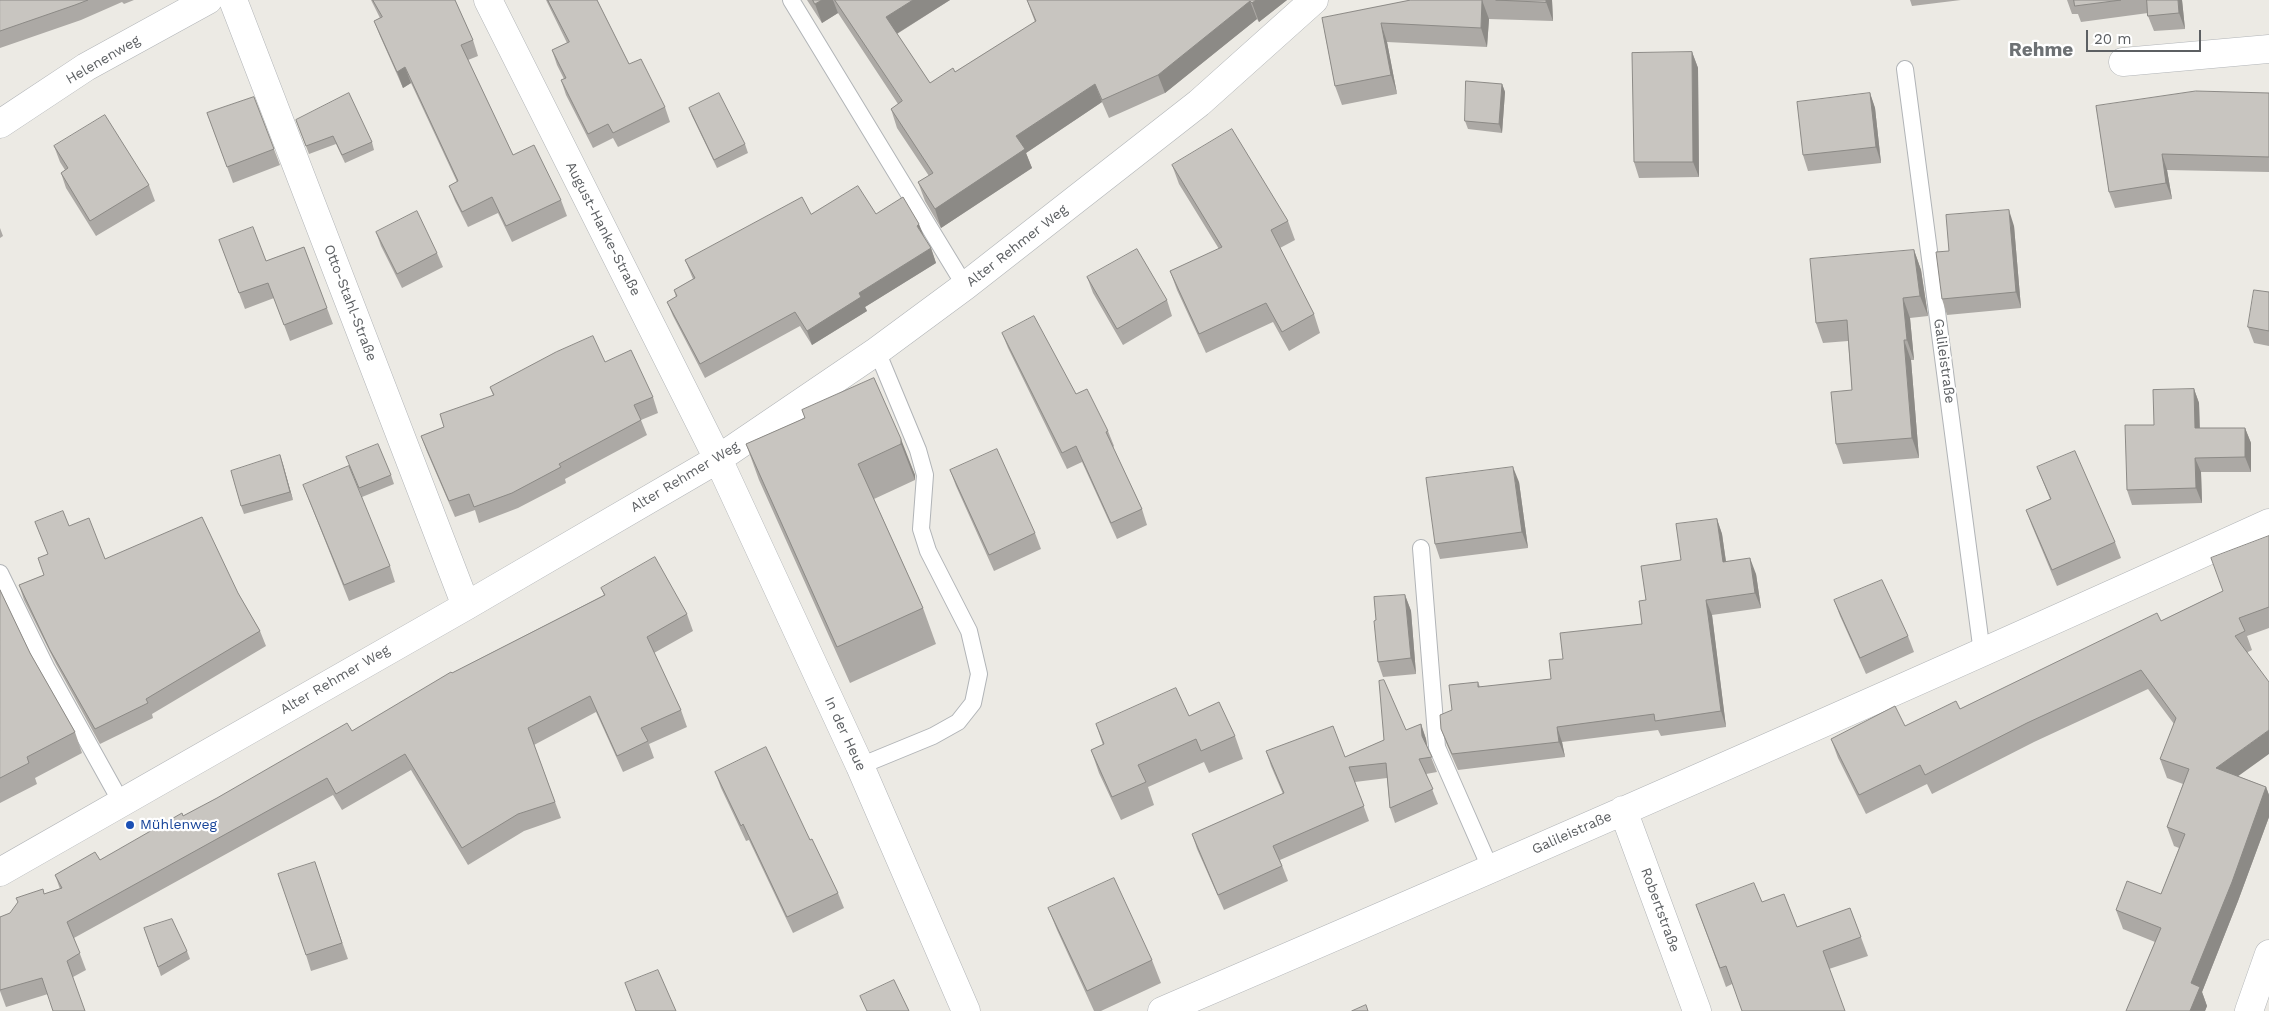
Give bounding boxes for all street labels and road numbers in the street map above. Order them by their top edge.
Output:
street label: Helenenweg [63,32,143,88]
street label: August-Hanke-Straße [562,159,644,299]
street label: Alter Rehmer Weg [963,201,1071,291]
street label: Otto-Stahl-Straße [320,242,380,364]
street label: Galileistraße [1930,317,1958,405]
street label: Alter Rehmer Weg [628,438,742,516]
street label: Alter Rehmer Weg [277,642,393,718]
street label: In der Heue [821,694,869,774]
street label: Galileistraße [1530,808,1614,858]
street label: Robertstraße [1637,865,1683,955]

